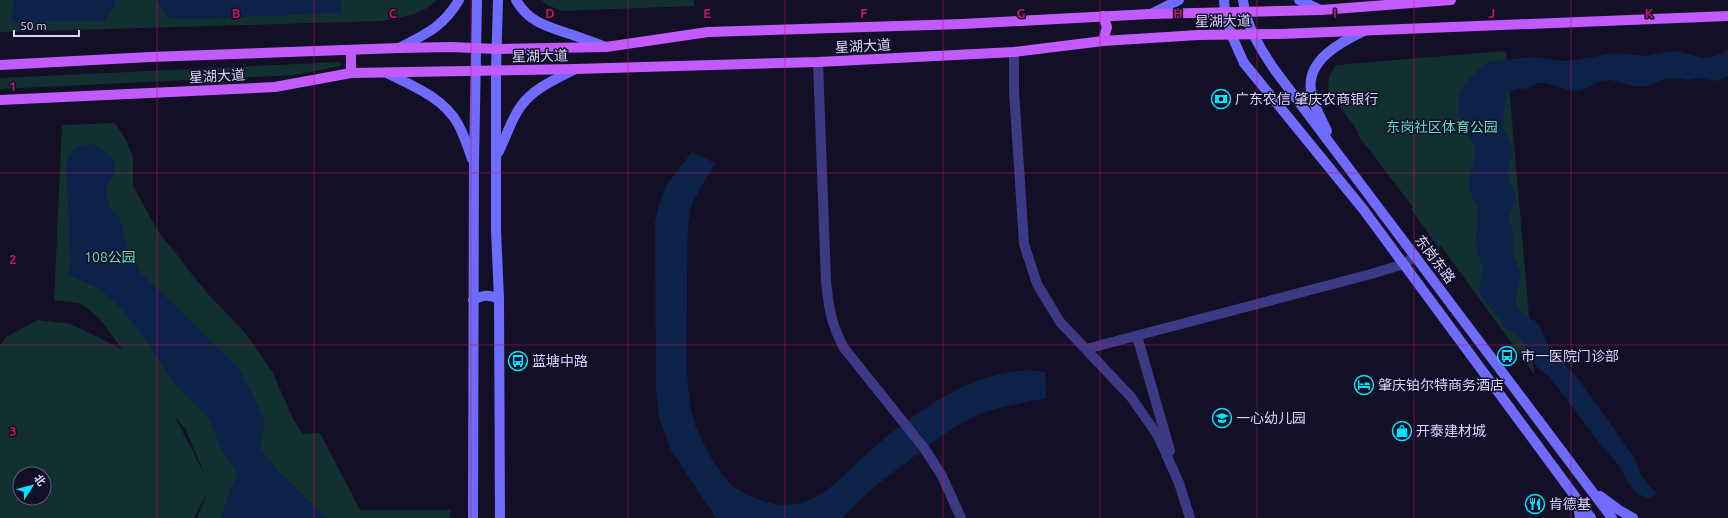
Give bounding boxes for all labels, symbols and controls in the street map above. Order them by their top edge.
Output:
text: B [232,6,241,20]
text: C [389,6,398,20]
text: D [545,6,555,20]
text: E [703,6,711,20]
text: F [860,6,868,20]
text: G [1017,6,1026,20]
text: H [1173,6,1183,20]
text: I [1333,6,1337,20]
text: J [1489,6,1495,20]
text: K [1645,6,1654,20]
scale bar [14,12,79,38]
street label: 星湖大道 [1195,13,1251,29]
text: 50 m [20,19,47,32]
street label: 星湖大道 [835,37,891,55]
street label: 星湖大道 [512,48,568,64]
street label: 星湖大道 [189,67,245,85]
text: 1 [9,79,17,93]
bank icon: 广东农信 肇庆农商银行 [1210,88,1232,110]
place label: 广东农信 肇庆农商银行 [1235,91,1378,107]
park label: 东岗社区体育公园 [1386,119,1498,135]
street label: 东岗东路 [1412,232,1458,286]
park label: 108公园 [84,249,136,265]
text: 2 [9,252,17,266]
bus stop icon: 市一医院门诊部 [1496,345,1518,367]
place label: 市一医院门诊部 [1521,348,1619,364]
bus stop icon: 蓝塘中路 [507,350,529,372]
place label: 蓝塘中路 [532,353,588,369]
hotel icon: 肇庆铂尔特商务酒店 [1353,374,1375,396]
place label: 肇庆铂尔特商务酒店 [1378,377,1504,393]
school or university icon: 一心幼儿园 [1211,407,1233,429]
place label: 一心幼儿园 [1236,410,1306,426]
shop icon: 开泰建材城 [1391,420,1413,442]
place label: 开泰建材城 [1416,423,1486,439]
text: 3 [9,424,17,438]
north arrow [12,466,52,506]
text: 北 [32,472,48,488]
restaurant icon: 肯德基 [1524,493,1546,515]
place label: 肯德基 [1549,496,1591,512]

